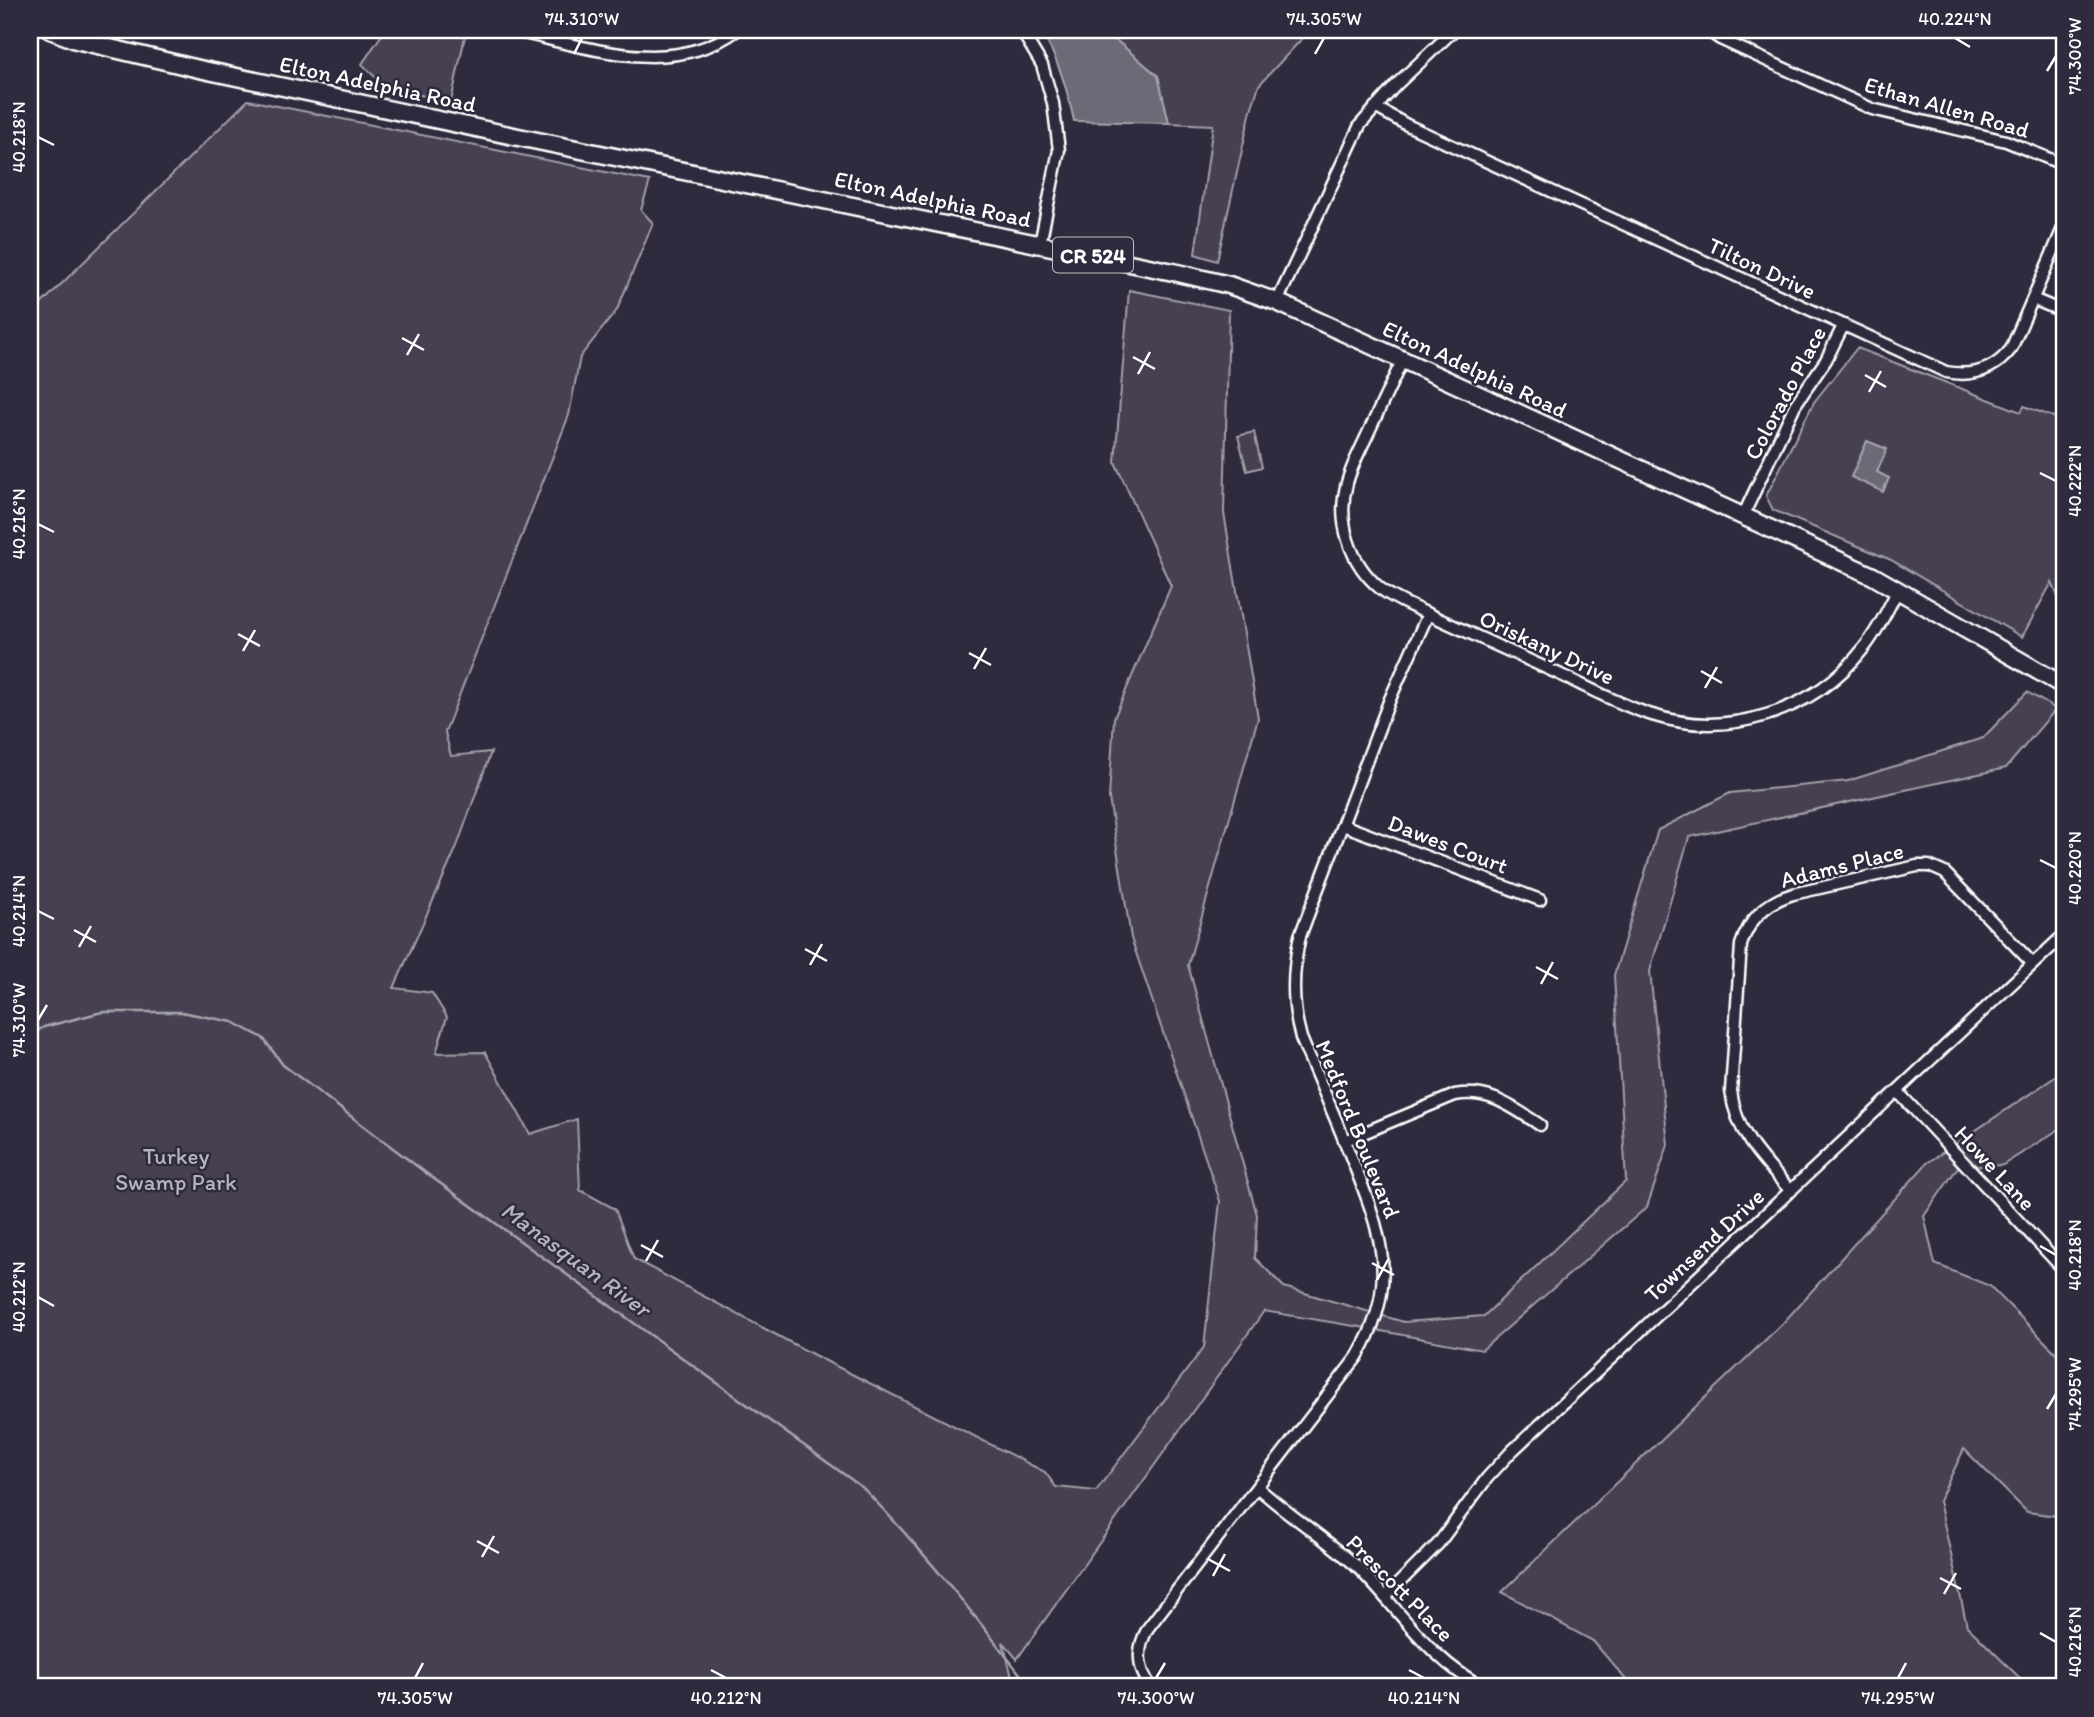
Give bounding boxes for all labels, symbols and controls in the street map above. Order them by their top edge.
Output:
text: 74.310°W [545,8,619,30]
text: 74.305°W [1286,8,1362,30]
text: 40.224°N [1918,8,1992,30]
text: 74.300°W [2064,18,2086,94]
street label: Elton Adelphia Road [277,49,479,119]
street label: Ethan Allen Road [1861,70,2033,144]
text: 40.218°N [8,101,30,173]
street label: Elton Adelphia Road [832,164,1034,234]
street label: Tilton Drive [1704,231,1820,305]
road number: CR 524 [1053,238,1133,272]
street label: Elton Adelphia Road [1378,314,1572,424]
street label: Colorado Place [1738,321,1832,465]
text: 40.222°N [2064,445,2086,517]
text: 40.216°N [8,488,30,560]
street label: Oriskany Drive [1475,603,1619,691]
street label: Dawes Court [1384,808,1512,880]
text: 40.220°N [2064,831,2086,905]
street label: Adams Place [1778,836,1906,894]
text: 40.214°N [8,875,30,947]
text: 74.310°W [8,983,30,1057]
street label: Medford Boulevard [1309,1036,1407,1222]
street label: Howe Lane [1949,1120,2041,1216]
park label: Turkey Swamp Park [115,1142,237,1196]
street label: Townsend Drive [1638,1182,1770,1308]
water label: Manasquan River [496,1195,658,1324]
text: 40.218°N [2064,1219,2086,1291]
text: 40.212°N [8,1261,30,1333]
text: 74.295°W [2064,1357,2086,1431]
street label: Prescott Place [1340,1528,1460,1648]
text: 40.216°N [2064,1606,2086,1678]
text: 74.305°W [377,1687,453,1709]
text: 40.212°N [690,1687,762,1709]
text: 74.300°W [1118,1687,1194,1709]
text: 40.214°N [1388,1687,1460,1709]
text: 74.295°W [1861,1687,1935,1709]

